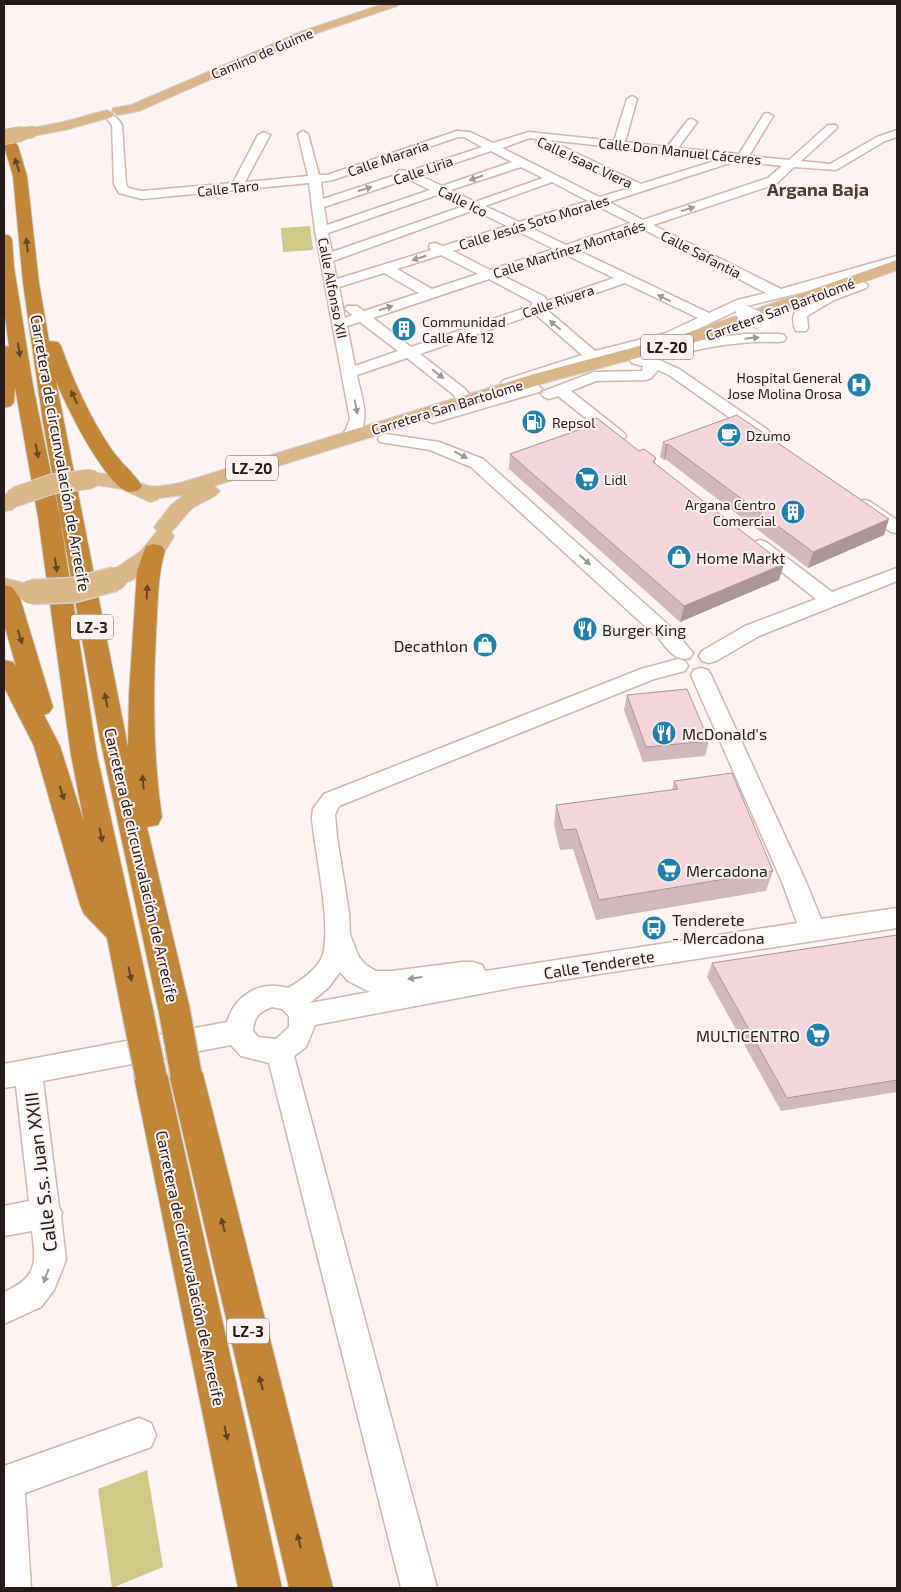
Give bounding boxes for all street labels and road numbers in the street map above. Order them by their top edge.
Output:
street label: Camino de Guime [208,24,316,82]
street label: Calle Isaac Viera [535,132,635,192]
street label: Calle Don Manuel Cáceres [598,134,762,168]
street label: Calle Mararia [345,136,431,180]
street label: Calle Liria [391,152,455,188]
street label: Calle Taro [196,176,260,200]
street label: Calle Ico [435,182,491,220]
street label: Calle Jesús Soto Morales [457,191,611,253]
street label: Calle Martínez Montañés [491,216,647,282]
street label: Calle Safantia [658,226,744,282]
street label: Calle Alfonso XII [315,236,351,340]
street label: Carretera San Bartolomé [703,274,857,344]
street label: Calle Rivera [520,281,596,321]
street label: Carretera de circunvalación de Arrecife [27,313,95,593]
road number: LZ-20 [641,334,693,360]
street label: Carretera San Bartolome [369,376,525,438]
road number: LZ-20 [226,456,278,480]
road number: LZ-3 [71,614,113,640]
street label: Carretera de circunvalación de Arrecife [101,726,183,1004]
street label: Calle Tenderete [542,946,656,982]
street label: Calle S.s. Juan XXIII [19,1091,61,1253]
street label: Carretera de circunvalación de Arrecife [152,1129,230,1407]
road number: LZ-3 [227,1318,269,1344]

